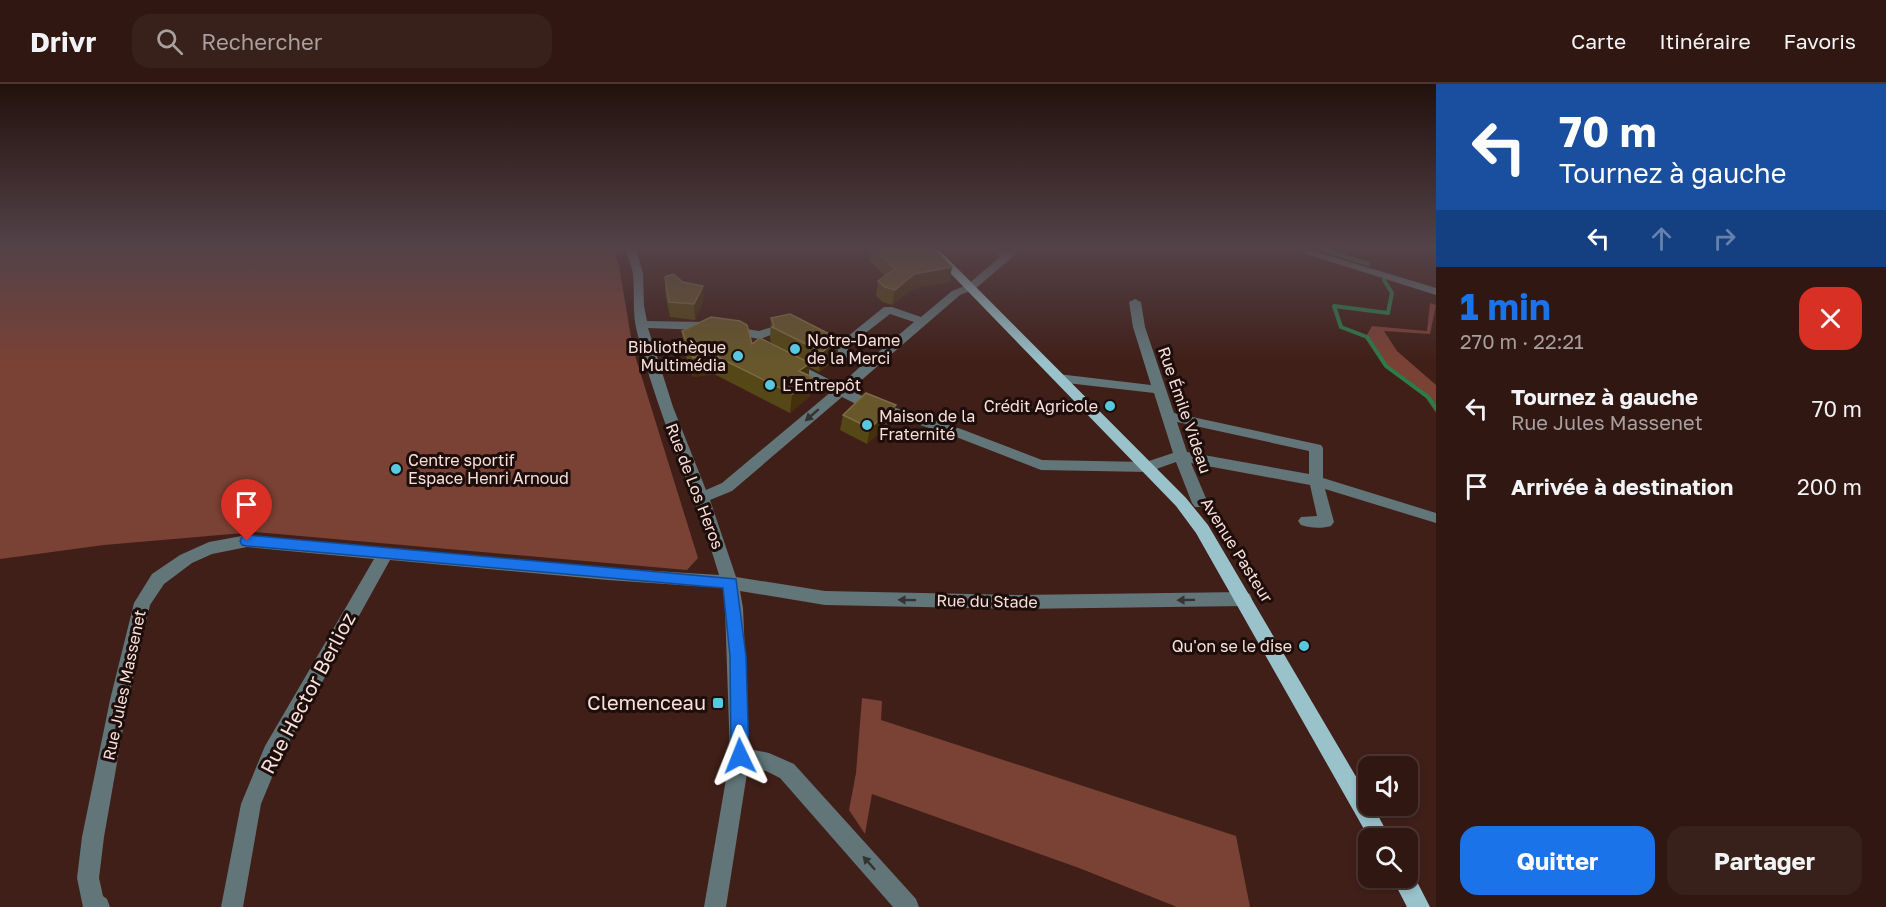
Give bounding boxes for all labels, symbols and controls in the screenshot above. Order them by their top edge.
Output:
search box [132,14,552,68]
text: Drivr [30,25,96,58]
icon: search [153,25,186,58]
text: Rechercher [201,28,322,55]
text: Carte [1571,28,1626,54]
text: Itinéraire [1659,28,1751,54]
text: Favoris [1784,28,1856,54]
text: 70 m [1559,106,1656,156]
icon: left [1460,108,1538,186]
text: Tournez à gauche [1559,157,1786,189]
icon: left [1582,222,1615,255]
icon: ahead [1645,222,1678,255]
icon: right [1708,222,1741,255]
text: 1 min [1460,285,1551,328]
button: close [1799,287,1862,350]
text: 270 m · 22:21 [1460,329,1584,353]
place label: Notre-Dame de la Merci [807,330,900,368]
place label: Bibliothèque Multimédia [628,337,726,375]
marker: Notre-Dame de la Merci [788,342,802,356]
street label: Rue Émile Videau [1154,344,1216,476]
marker: Bibliothèque Multimédia [731,349,745,363]
place label: L’Entrepôt [782,375,861,395]
marker: L’Entrepôt [763,378,777,392]
text: Tournez à gauche [1511,383,1698,410]
icon: left [1460,392,1493,425]
text: 70 m [1812,395,1862,422]
place label: Crédit Agricole [984,396,1098,416]
marker: Crédit Agricole [1103,399,1117,413]
place label: Maison de la Fraternité [879,406,975,444]
one-way arrow [805,408,820,421]
text: Rue Jules Massenet [1511,410,1703,434]
marker: Maison de la Fraternité [860,418,874,432]
street label: Rue de Los Heros [662,420,728,552]
place label: Centre sportif Espace Henri Arnoud [408,450,569,488]
marker: Centre sportif Espace Henri Arnoud [389,462,403,476]
icon: arrive [1460,470,1493,503]
text: Arrivée à destination [1511,473,1733,500]
text: 200 m [1797,473,1862,500]
pin [221,479,272,541]
icon: arrive [230,488,263,521]
street label: Avenue Pasteur [1197,494,1277,606]
street label: Rue du Stade [936,590,1038,612]
one-way arrow [897,595,916,604]
one-way arrow [1176,595,1195,605]
street label: Rue Jules Massenet [98,608,150,762]
street label: Rue Hector Berlioz [254,608,360,777]
place label: Qu'on se le dise [1172,636,1292,656]
marker: Qu'on se le dise [1297,639,1311,653]
place label: Clemenceau [587,690,706,714]
marker: Clemenceau [711,696,725,710]
position arrow [708,724,772,788]
map controls [1358,756,1418,888]
button: sound [1358,756,1418,816]
button: Quitter [1460,826,1655,895]
button: Partager [1667,826,1862,895]
button: search [1358,828,1418,888]
one-way arrow [863,856,876,871]

